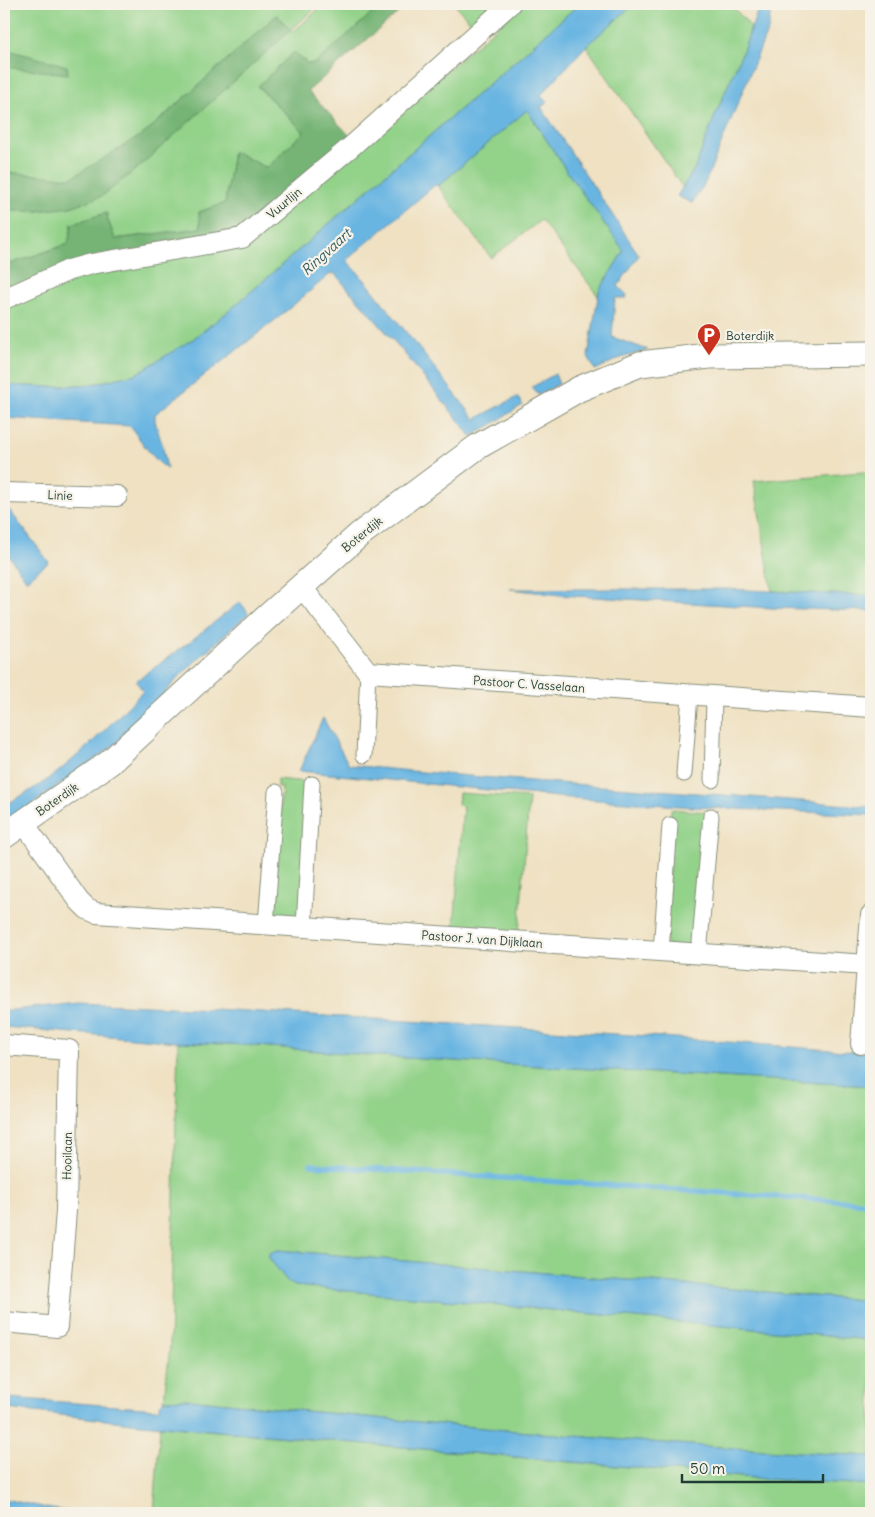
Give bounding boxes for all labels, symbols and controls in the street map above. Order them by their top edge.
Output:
street label: Vuurlijn [263,184,305,222]
water label: Ringvaart [297,223,356,279]
parking icon: Boterdijk [696,322,722,356]
place label: Boterdijk [726,328,774,343]
street label: Linie [47,487,73,503]
street label: Boterdijk [339,513,385,555]
street label: Pastoor C. Vasselaan [472,673,586,695]
street label: Boterdijk [33,779,81,819]
street label: Pastoor J. van Dijklaan [421,927,543,951]
street label: Hooilaan [59,1132,75,1180]
scale bar [682,1452,824,1484]
text: 50 m [690,1459,725,1478]

